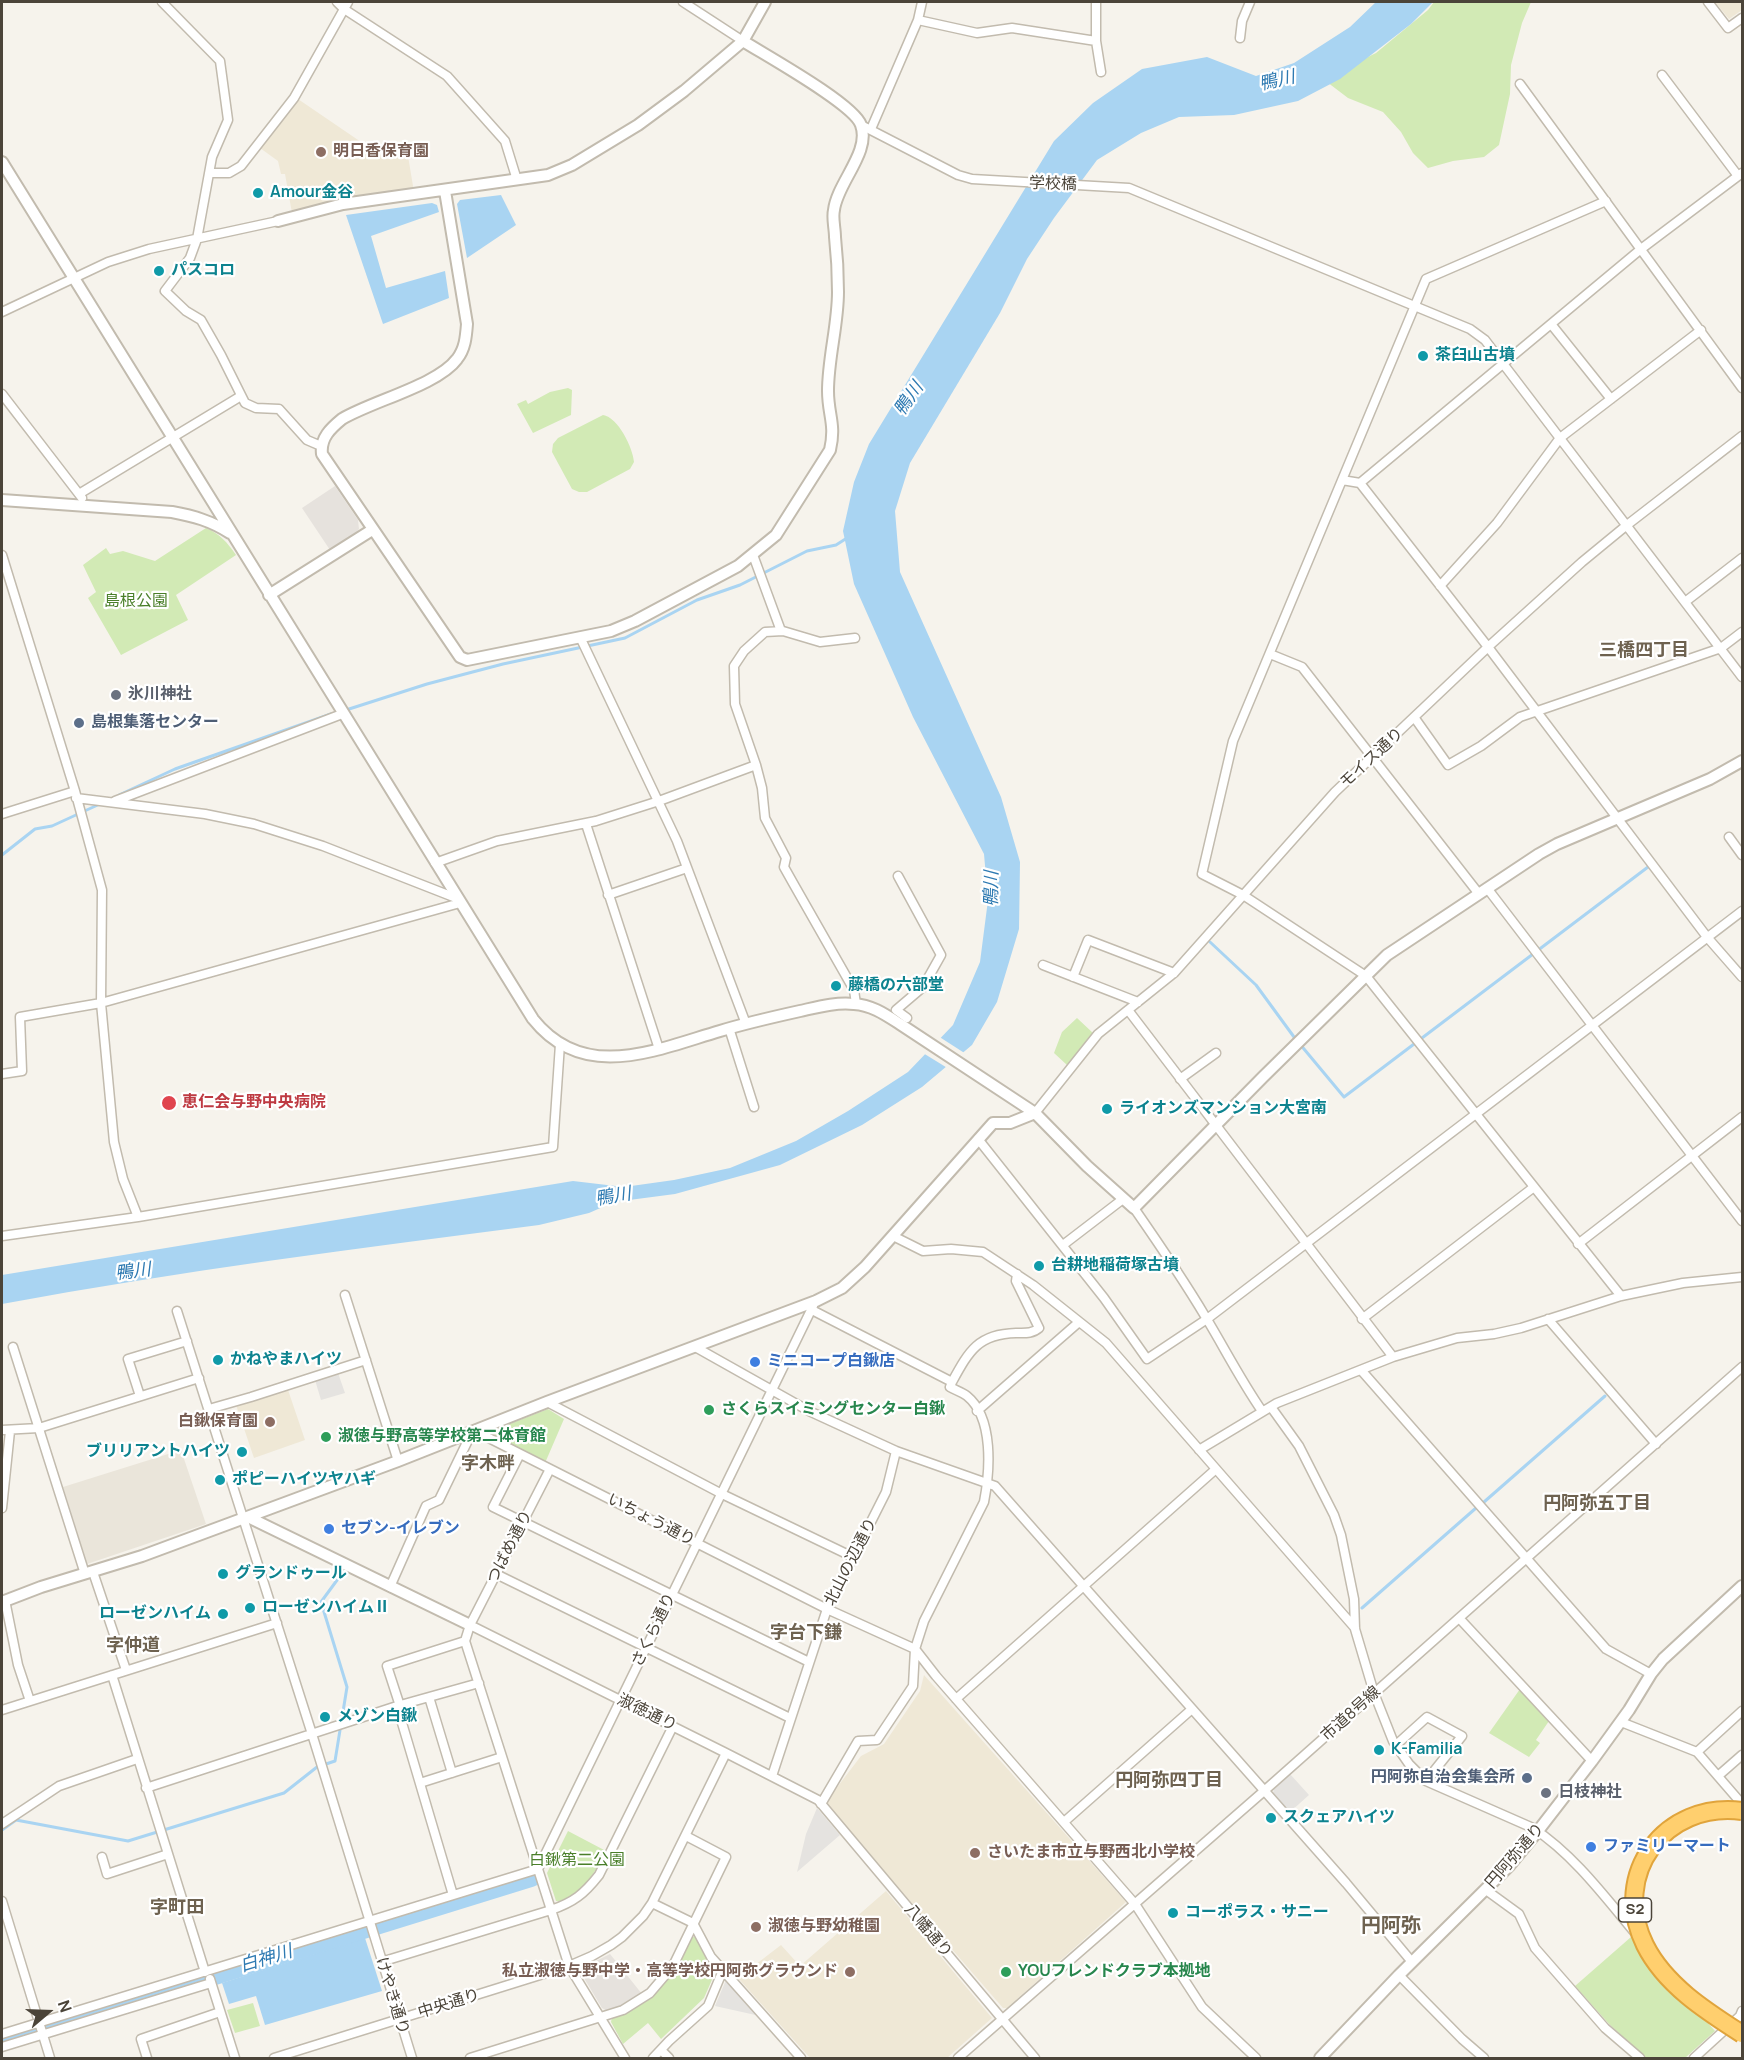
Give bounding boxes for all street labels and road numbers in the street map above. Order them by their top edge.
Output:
street label: 学校橋 [1029,174,1077,194]
street label: モイス通り [1336,724,1408,792]
street label: いちょう通り [604,1490,698,1550]
street label: つばめ通り [483,1507,537,1587]
street label: 北山の辺通り [821,1515,881,1609]
street label: さくら通り [628,1590,680,1670]
street label: 市道8号線 [1317,1682,1385,1746]
street label: 淑徳通り [614,1690,680,1736]
street label: 円阿弥通り [1482,1820,1548,1892]
road number: S2 [1618,1898,1652,1922]
street label: 八幡通り [900,1900,956,1962]
street label: けやき通り [371,1955,413,2037]
street label: 中央通り [416,1985,482,2023]

